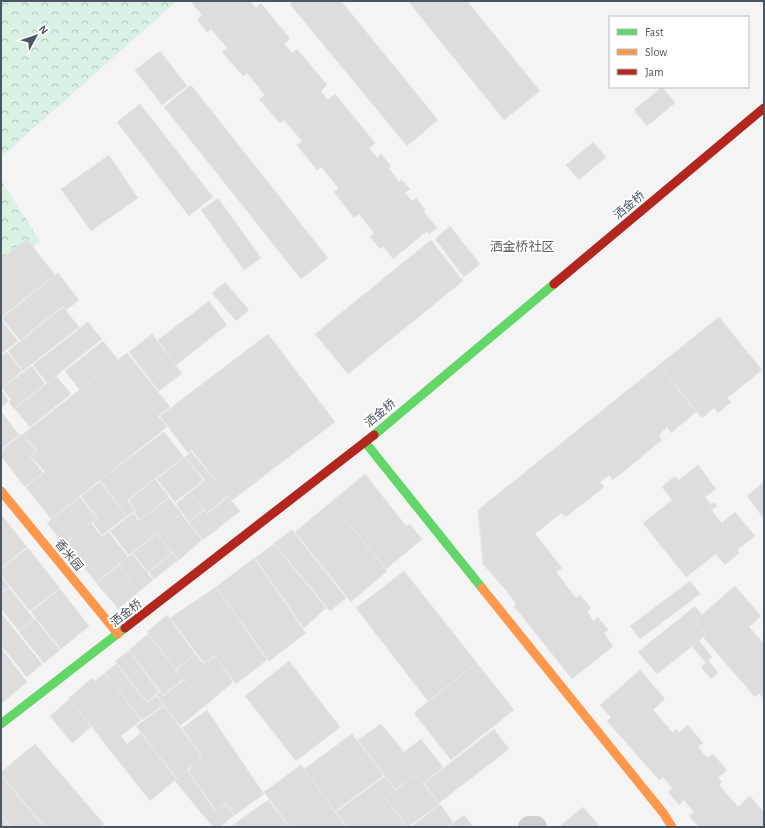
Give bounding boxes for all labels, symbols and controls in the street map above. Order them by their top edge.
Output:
north arrow [16,16,56,56]
legend [609,16,749,88]
text: N [37,23,50,36]
text: Fast [645,26,664,38]
text: Slow [645,46,667,58]
text: Jam [645,66,664,78]
street label: 洒金桥 [611,188,647,221]
district label: 洒金桥社区 [489,239,555,254]
street label: 洒金桥 [362,396,398,429]
street label: 香米园 [53,537,85,573]
street label: 洒金桥 [108,596,144,629]

